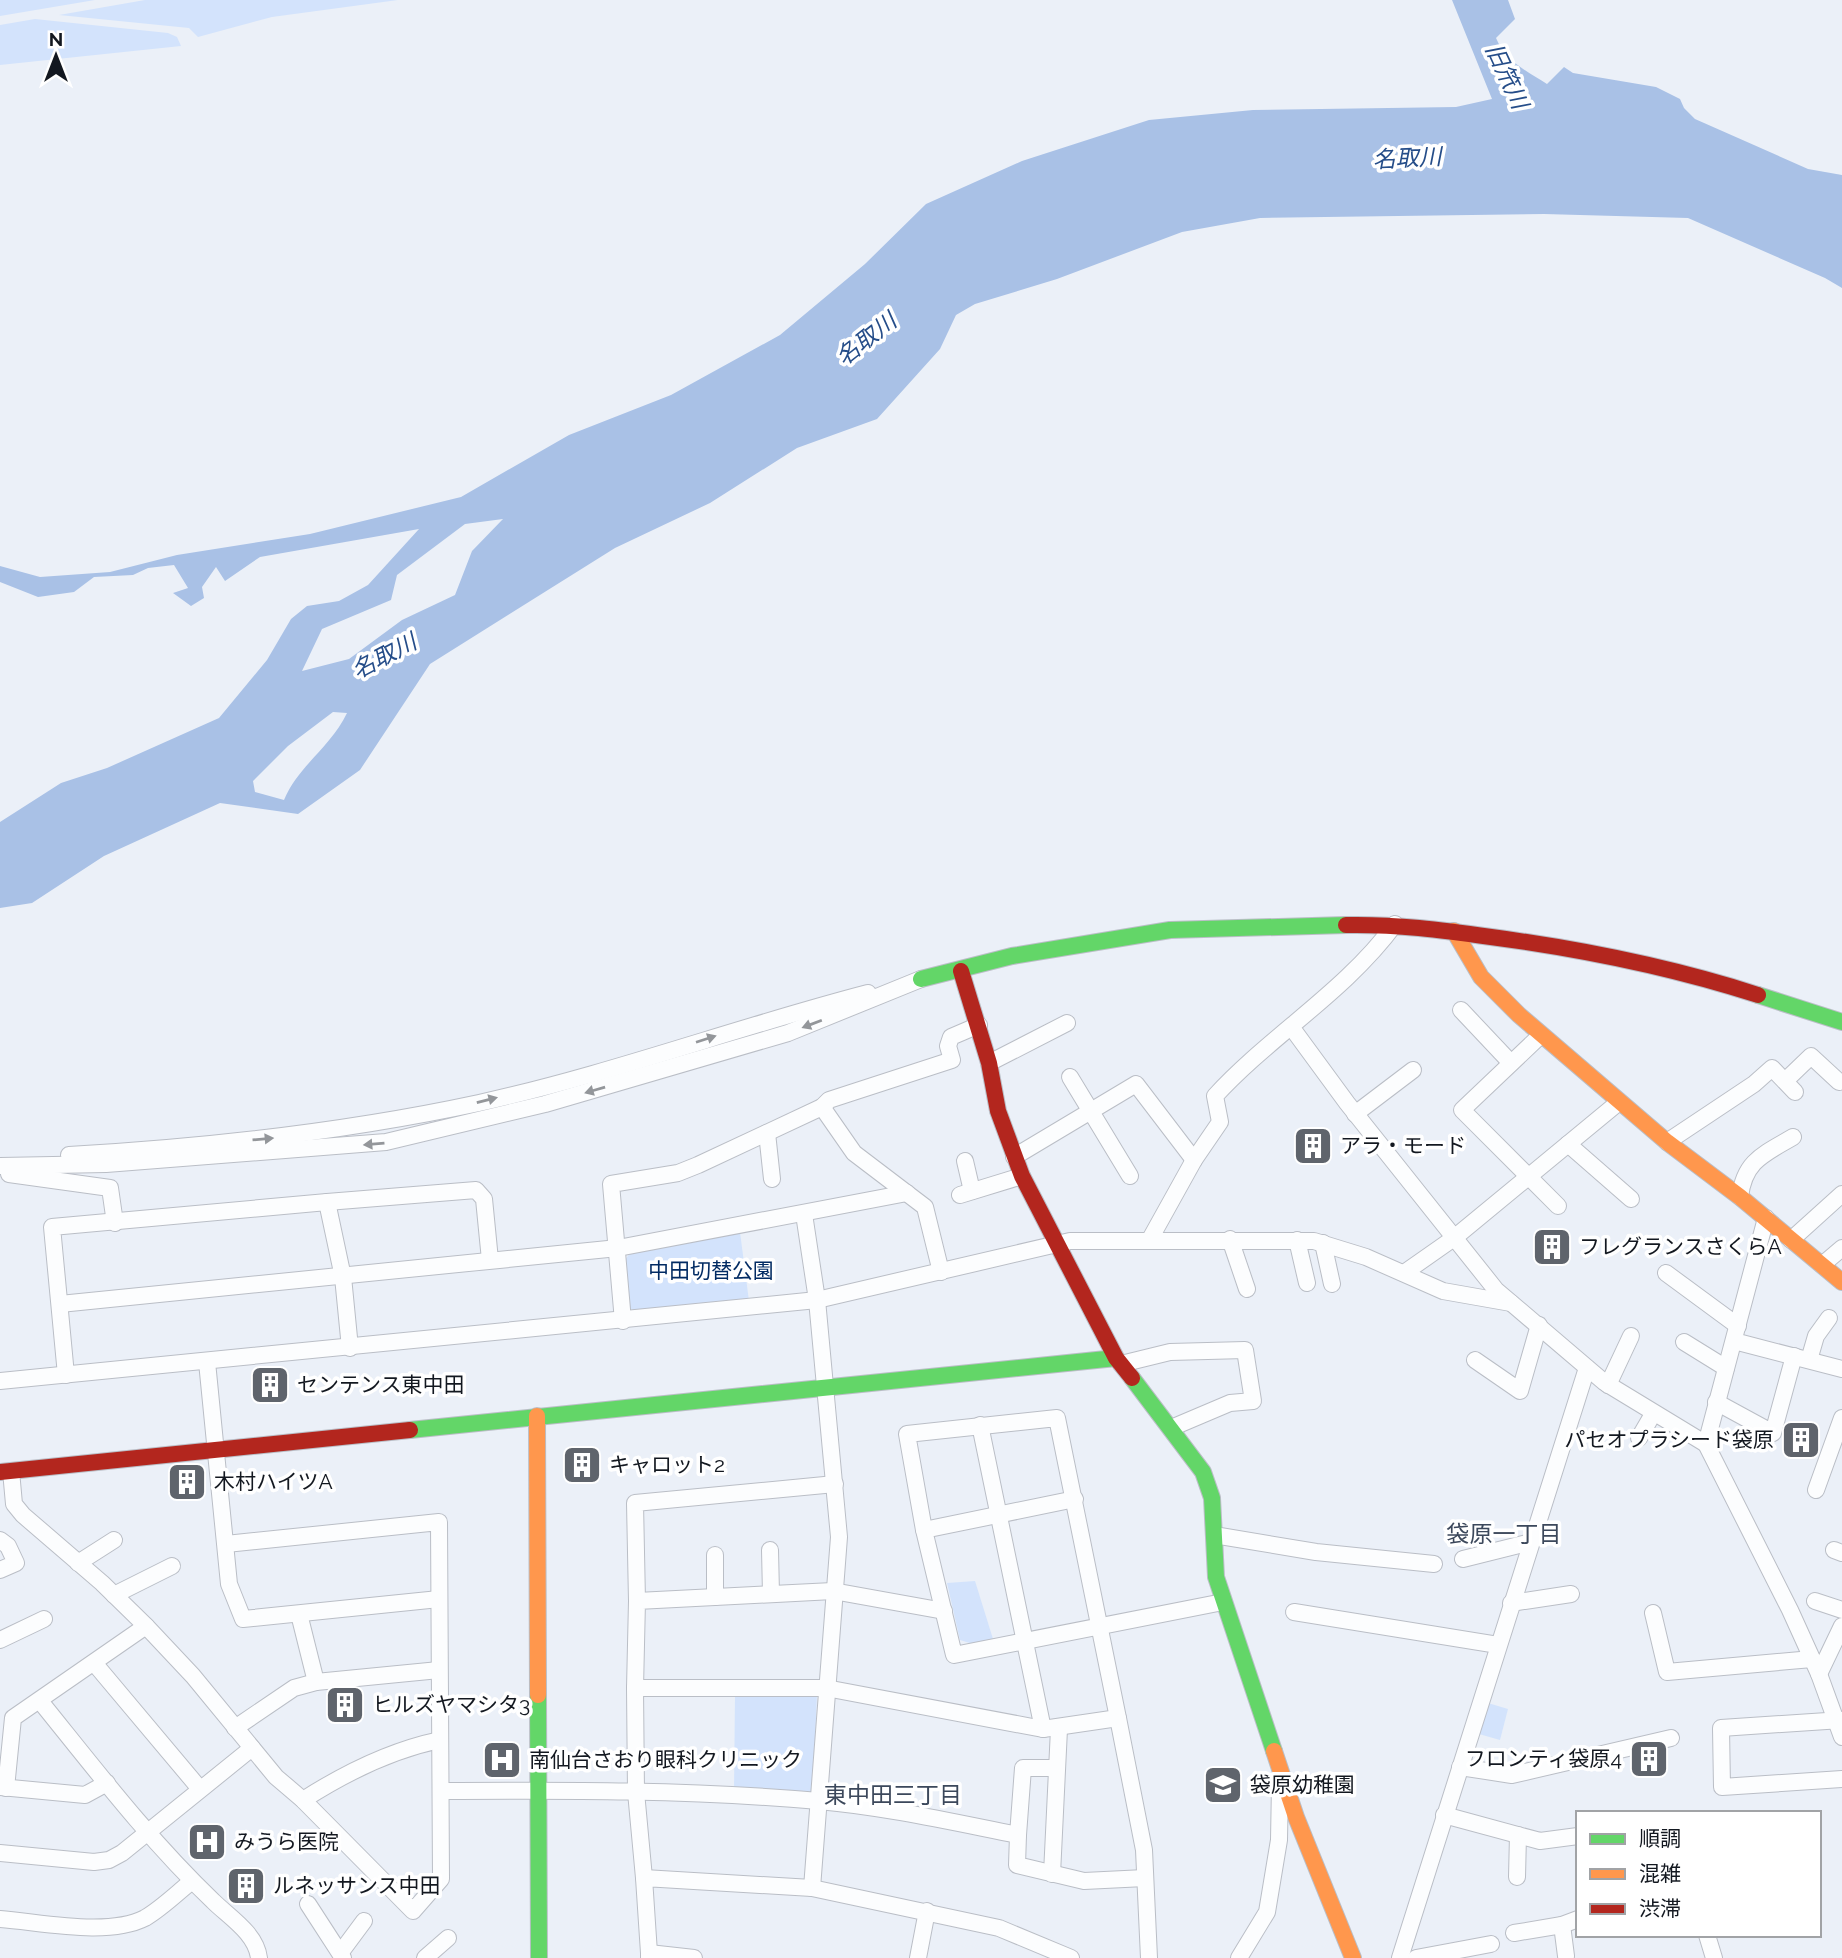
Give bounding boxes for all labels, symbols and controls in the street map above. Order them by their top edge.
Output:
north arrow [21,21,91,91]
text: N [49,28,63,50]
water label: 旧笊川 [1481,39,1536,115]
water label: 名取川 [1372,142,1445,173]
water label: 名取川 [830,305,904,370]
water label: 名取川 [347,626,423,684]
one-way arrow [802,1018,823,1029]
one-way arrow [696,1033,717,1044]
one-way arrow [584,1086,605,1096]
one-way arrow [476,1094,498,1105]
building icon: アラ・モード [1292,1125,1334,1167]
one-way arrow [252,1133,274,1144]
place label: アラ・モード [1340,1133,1466,1158]
one-way arrow [363,1138,385,1149]
building icon: フレグランスさくらA [1531,1226,1573,1268]
place label: フレグランスさくらA [1579,1234,1782,1259]
park label: 中田切替公園 [648,1258,774,1283]
building icon: センテンス東中田 [249,1364,291,1406]
place label: センテンス東中田 [297,1372,465,1397]
building icon: パセオプラシード袋原 [1780,1419,1822,1461]
place label: パセオプラシード袋原 [1564,1427,1774,1452]
building icon: キャロット2 [561,1444,603,1486]
place label: キャロット2 [609,1452,725,1477]
building icon: 木村ハイツA [166,1461,208,1503]
place label: 木村ハイツA [214,1469,333,1494]
district label: 袋原一丁目 [1447,1520,1562,1547]
building icon: ヒルズヤマシタ3 [324,1684,366,1726]
place label: ヒルズヤマシタ3 [372,1692,530,1717]
building icon: フロンティ袋原4 [1628,1738,1670,1780]
hospital icon: 南仙台さおり眼科クリニック [481,1739,523,1781]
place label: フロンティ袋原4 [1465,1746,1622,1771]
place label: 南仙台さおり眼科クリニック [529,1747,802,1772]
school or university icon: 袋原幼稚園 [1202,1764,1244,1806]
place label: 袋原幼稚園 [1250,1772,1355,1797]
district label: 東中田三丁目 [824,1781,962,1808]
legend [1576,1811,1821,1937]
hospital icon: みうら医院 [186,1821,228,1863]
text: 順調 [1639,1826,1681,1851]
place label: みうら医院 [234,1829,339,1854]
text: 混雑 [1639,1861,1681,1886]
building icon: ルネッサンス中田 [225,1865,267,1907]
place label: ルネッサンス中田 [273,1873,441,1898]
text: 渋滞 [1639,1896,1681,1921]

